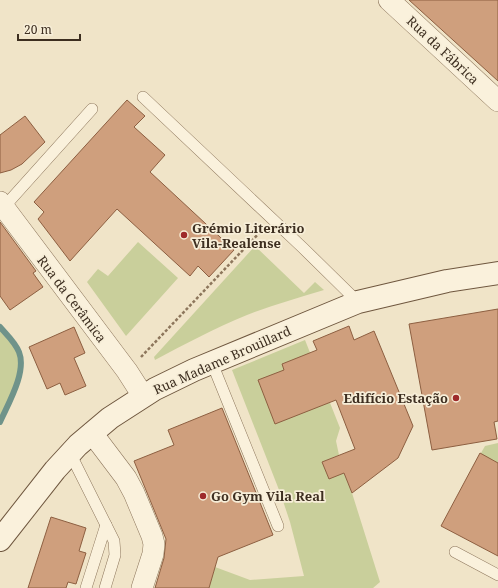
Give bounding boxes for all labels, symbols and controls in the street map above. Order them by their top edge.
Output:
street label: Rua da Fábrica [403,12,483,88]
scale bar [18,16,80,42]
text: 20 m [24,21,52,38]
place label: Grémio Literário Vila-Realense [192,219,304,252]
marker: Grémio Literário Vila-Realense [179,230,189,240]
street label: Rua da Cerâmica [33,252,111,346]
street label: Rua Madame Brouillard [150,321,294,399]
place label: Edifício Estação [343,389,448,407]
marker: Edifício Estação [451,393,461,403]
place label: Go Gym Vila Real [211,487,325,505]
marker: Go Gym Vila Real [198,491,208,501]

